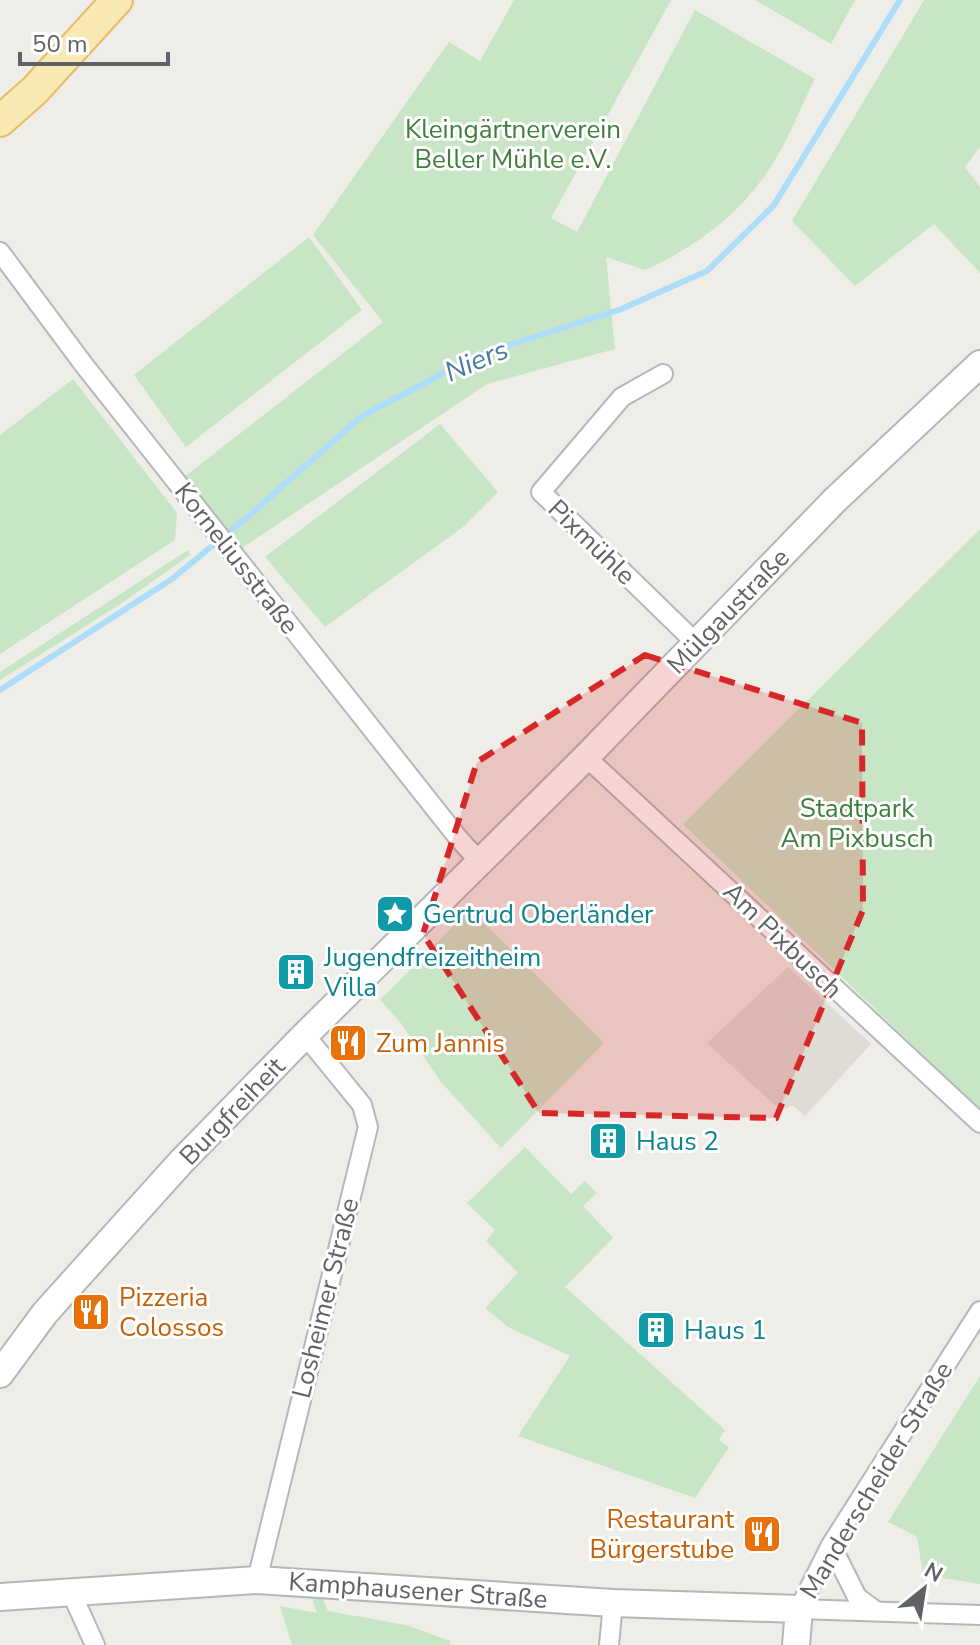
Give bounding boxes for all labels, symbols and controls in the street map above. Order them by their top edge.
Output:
scale bar [20,16,168,66]
text: 50 m [32,28,88,60]
park label: Kleingärtnerverein Beller Mühle e.V. [405,112,621,177]
water label: Niers [439,331,514,391]
street label: Korneliusstraße [166,475,307,641]
street label: Pixmühle [540,492,643,593]
street label: Mülgaustraße [659,541,797,682]
park label: Stadtpark Am Pixbusch [780,791,934,856]
street label: Am Pixbusch [715,875,850,1006]
place icon: Gertrud Oberländer [374,893,416,935]
place label: Gertrud Oberländer [423,897,654,932]
place label: Jugendfreizeitheim Villa [323,940,541,1005]
building icon: Jugendfreizeitheim Villa [275,951,317,993]
restaurant icon: Zum Jannis [327,1022,369,1064]
place label: Zum Jannis [376,1026,505,1061]
street label: Burgfreiheit [172,1049,293,1173]
building icon: Haus 2 [587,1120,629,1162]
place label: Haus 2 [636,1124,719,1159]
street label: Losheimer Straße [284,1194,367,1402]
place label: Pizzeria Colossos [119,1280,224,1345]
restaurant icon: Pizzeria Colossos [70,1291,112,1333]
building icon: Haus 1 [635,1309,677,1351]
place label: Haus 1 [684,1313,767,1348]
street label: Manderscheider Straße [792,1355,961,1605]
place label: Restaurant Bürgerstube [589,1502,735,1567]
restaurant icon: Restaurant Bürgerstube [741,1513,783,1555]
north arrow [884,1549,964,1629]
text: N [919,1555,948,1590]
street label: Kamphausener Straße [287,1564,549,1617]

